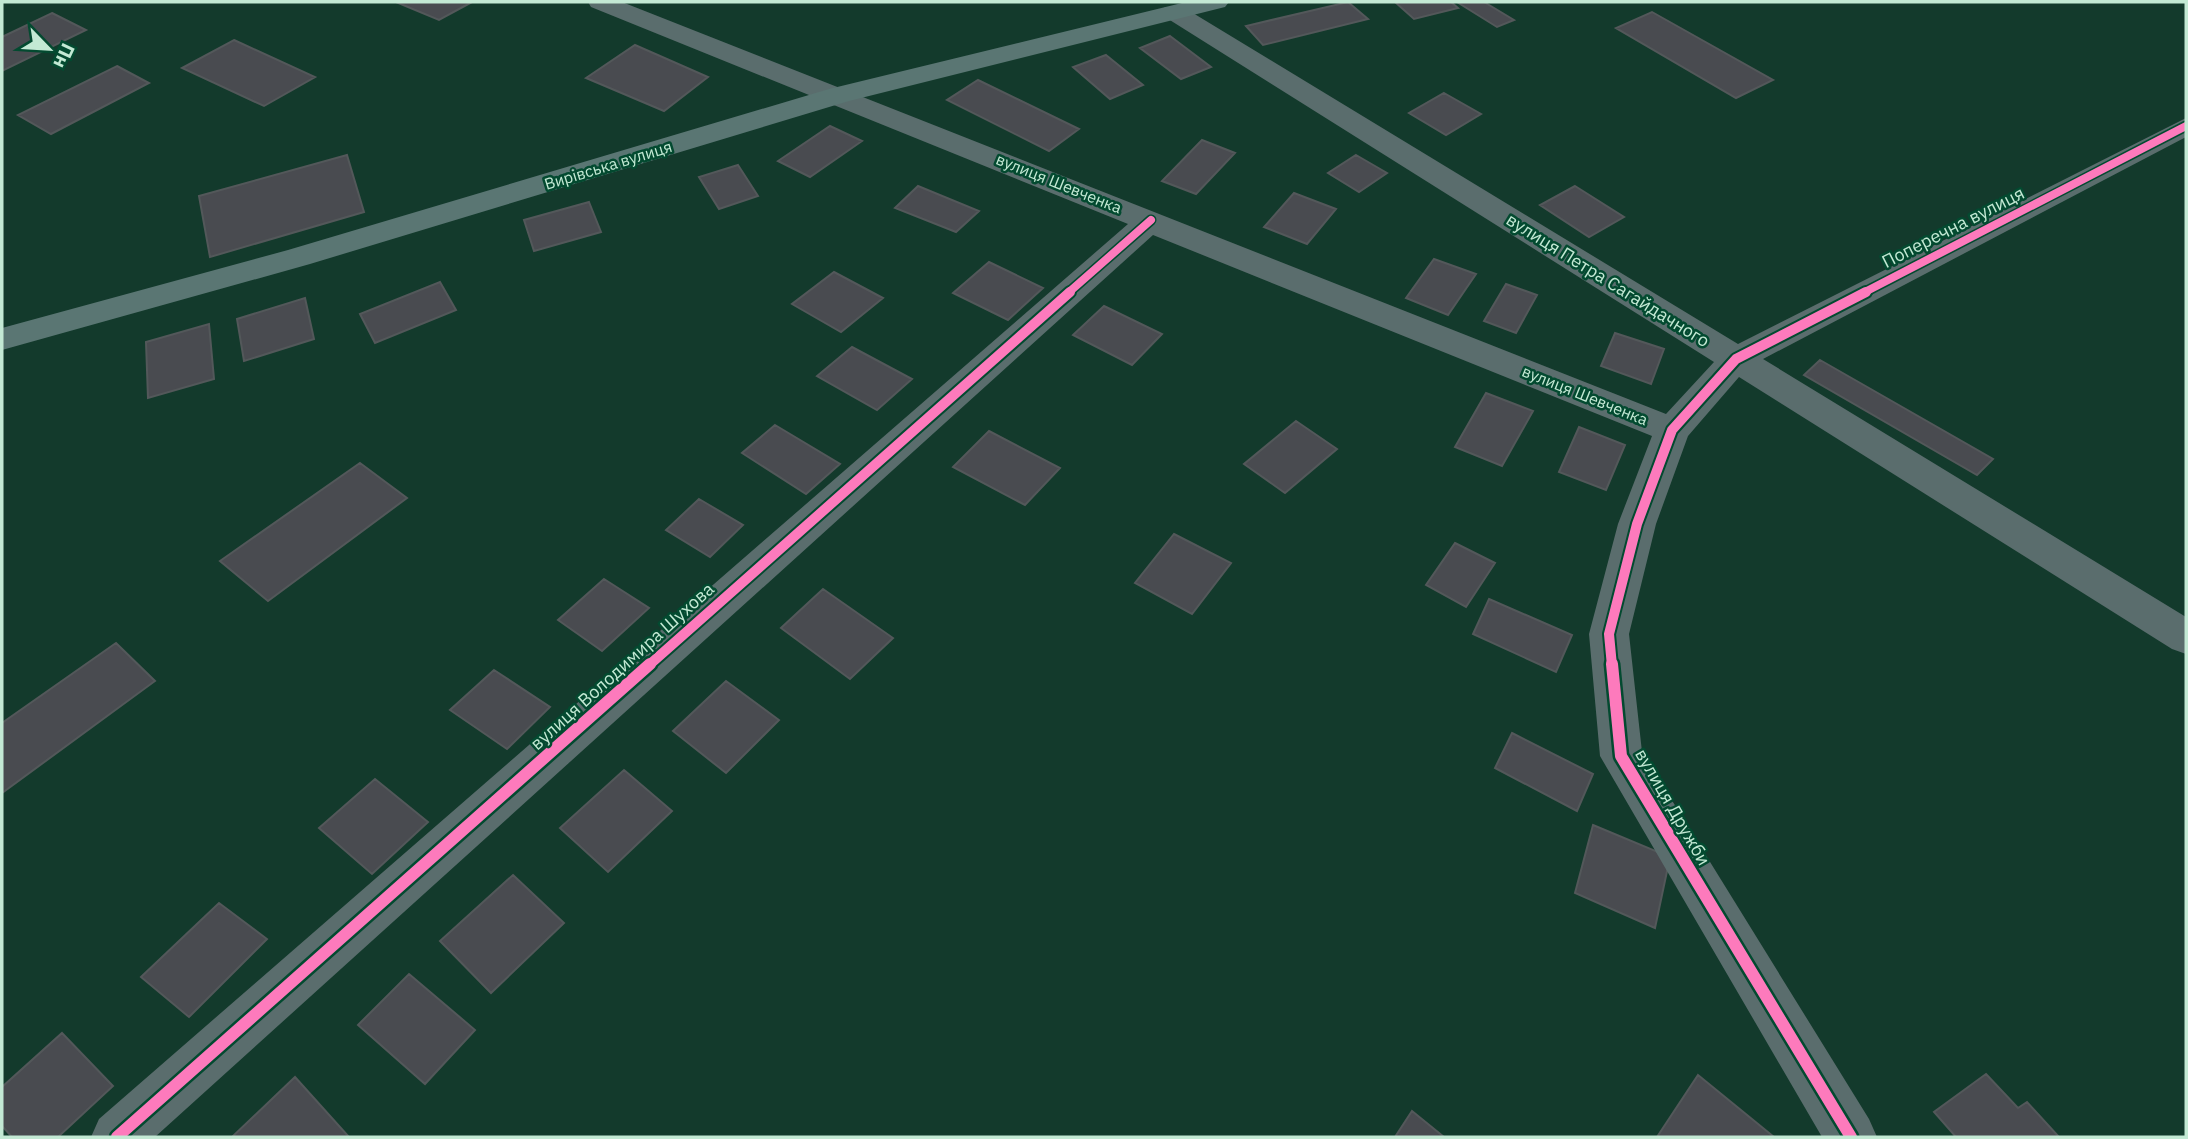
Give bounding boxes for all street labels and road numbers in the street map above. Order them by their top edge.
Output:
street label: Вирівська вулиця [542,136,674,194]
street label: вулиця Шевченка [993,149,1125,218]
street label: Поперечна вулиця [1878,181,2028,273]
street label: вулиця Петра Сагайдачного [1502,208,1714,352]
street label: вулиця Шевченка [1519,361,1651,430]
street label: вулиця Володимира Шухова [525,577,719,755]
street label: вулиця Дружби [1630,745,1716,869]

